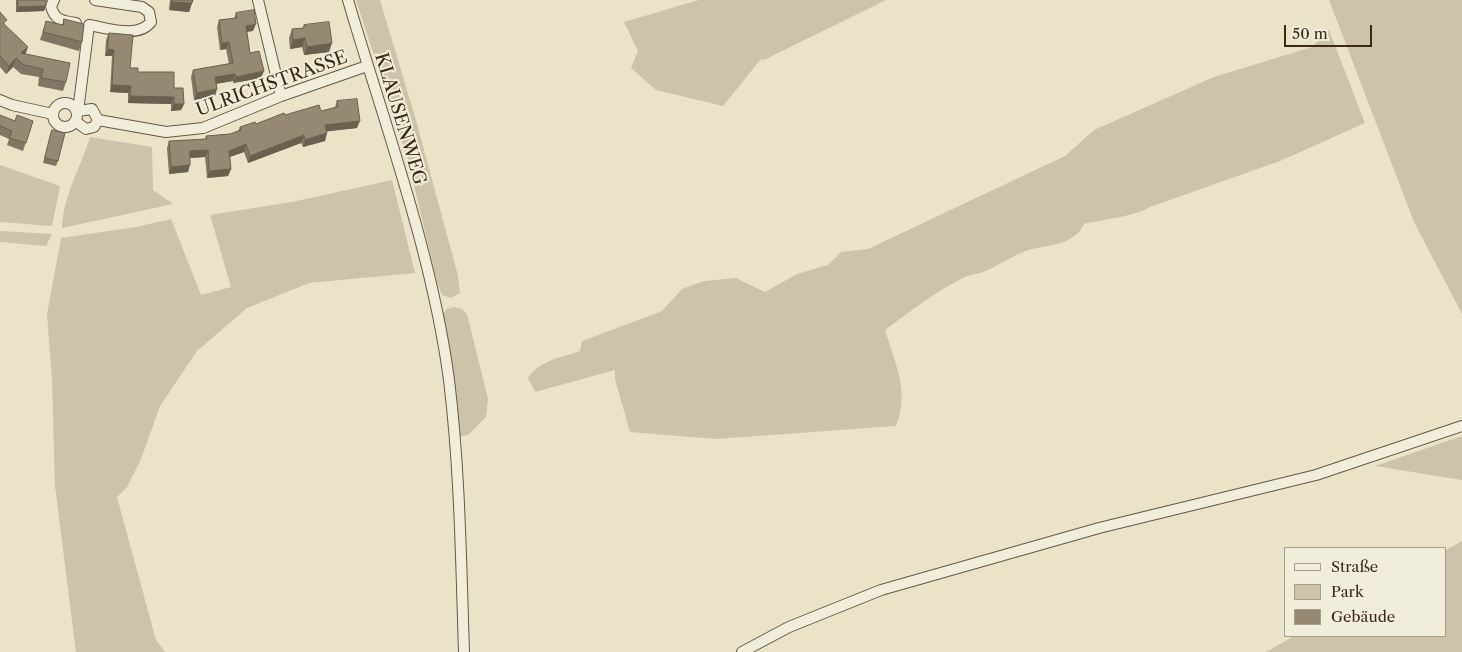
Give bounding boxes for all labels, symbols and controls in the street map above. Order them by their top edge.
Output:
scale bar [1287,15,1374,47]
text: 50 m [1292,24,1328,43]
street label: ULRICHSTRASSE [193,47,351,121]
street label: KLAUSENWEG [370,50,430,188]
legend [1284,547,1447,637]
text: Straße [1331,557,1378,576]
text: Park [1331,582,1364,601]
text: Gebäude [1331,607,1395,626]

